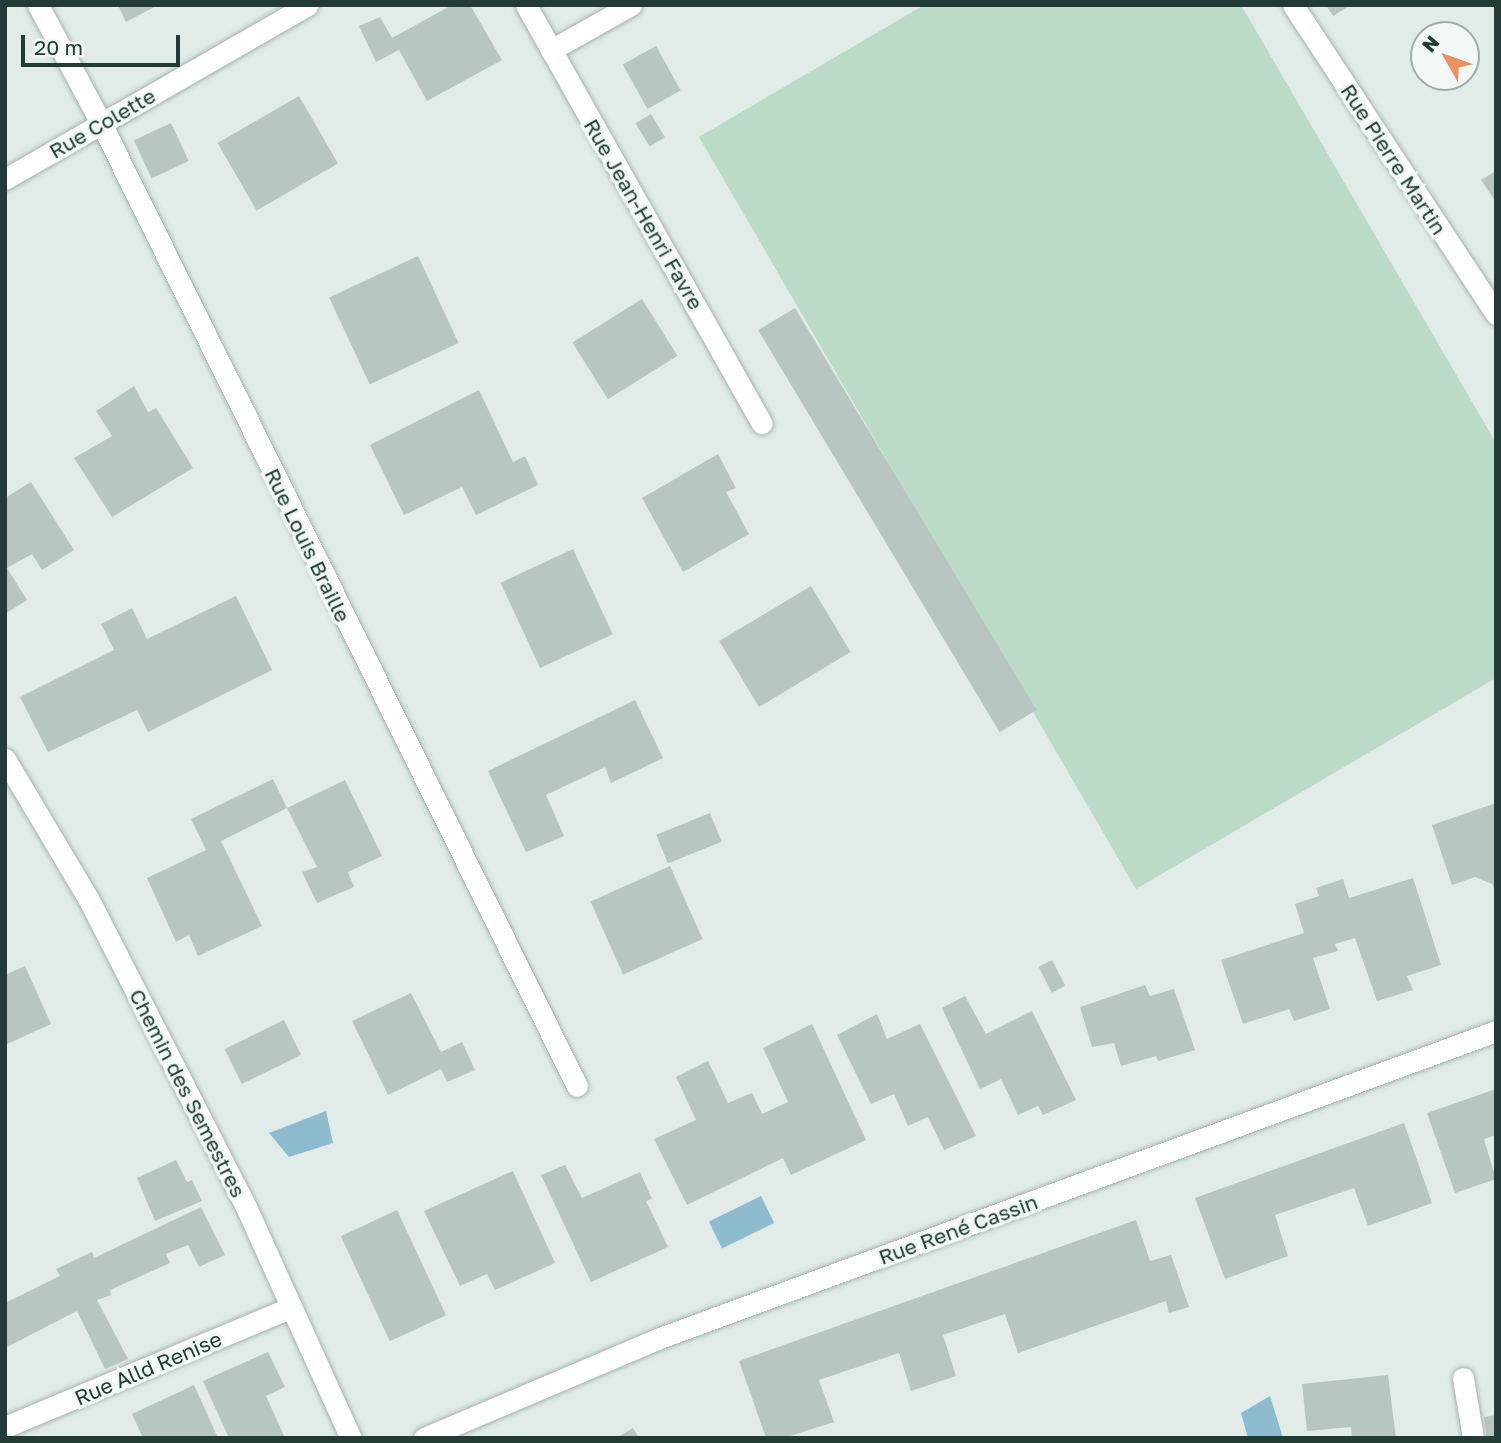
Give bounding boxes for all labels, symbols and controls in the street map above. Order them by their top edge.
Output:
scale bar [24,21,184,65]
north arrow [1410,21,1480,91]
text: N [1417,31,1444,56]
text: 20 m [34,34,83,60]
street label: Rue Pierre Martin [1336,79,1452,239]
street label: Rue Colette [44,83,160,163]
street label: Rue Jean-Henri Favre [579,114,709,314]
street label: Rue Louis Braille [260,464,356,626]
street label: Chemin des Semestres [124,985,252,1201]
street label: Rue René Cassin [875,1189,1041,1269]
street label: Rue Alld Renise [71,1326,225,1410]

